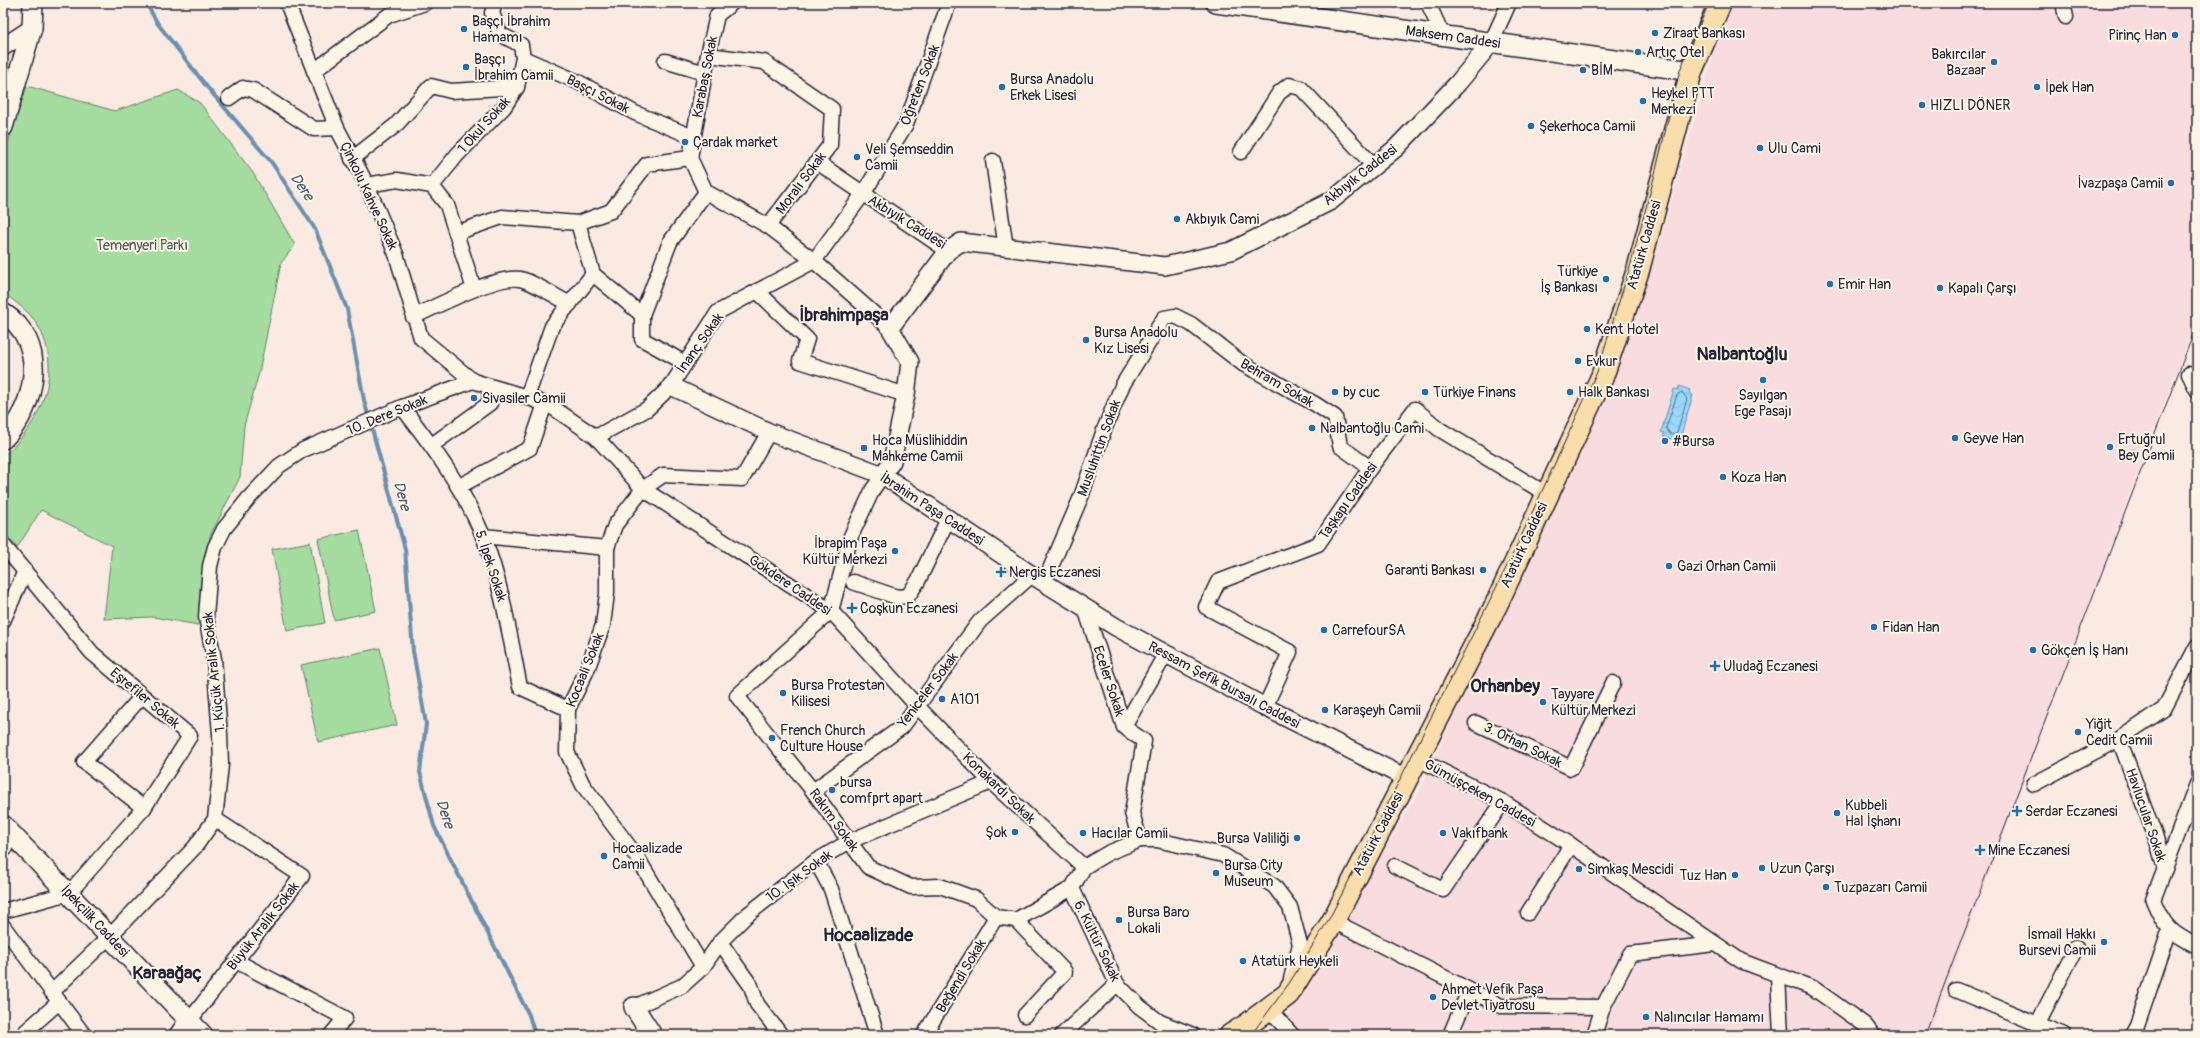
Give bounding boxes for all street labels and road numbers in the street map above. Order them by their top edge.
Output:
street label: Maksem Caddesi [1404,22,1502,52]
street label: Karabaş Sokak [689,34,721,119]
street label: Öğreten Sokak [896,42,943,128]
street label: Başçı Sokak [564,71,633,117]
street label: 1 Okul Sokak [454,93,514,157]
street label: Çinkolu Kahve Sokak [336,139,402,253]
street label: Akbıyık Caddesi [1320,141,1401,209]
street label: Moralı Sokak [772,149,830,217]
street label: Akbıyık Caddesi [865,191,950,253]
street label: Atatürk Caddesi [1623,198,1665,292]
street label: İnanç Sokak [673,309,727,377]
street label: Behram Sokak [1237,355,1317,411]
street label: 10. Dere Sokak [344,391,430,439]
street label: Musluhittin Sokak [1074,397,1124,499]
street label: Taşkapı Caddesi [1315,459,1381,543]
street label: İbrahim Paşa Caddesi [877,469,988,549]
street label: Atatürk Caddesi [1497,499,1551,590]
street label: 5. İpek Sokak [471,528,511,604]
street label: Gökdere Caddesi [745,551,835,619]
street label: 1. Küçük Aralık Sokak [199,611,229,733]
street label: Kocaali Sokak [562,630,608,710]
street label: Ressam Şefik Bursalı Caddesi [1145,638,1303,732]
street label: Eceler Sokak [1090,643,1128,719]
street label: Yeniceler Sokak [894,649,962,732]
street label: Eşrefiler Sokak [107,664,183,732]
street label: 3. Orhan Sokak [1481,719,1565,771]
street label: Konakardı Sokak [959,749,1039,827]
street label: Gümüşçeken Caddesi [1421,755,1539,831]
street label: Havlucular Sokak [2122,766,2170,864]
street label: Rakım Sokak [806,785,863,855]
street label: Atatürk Caddesi [1349,789,1407,879]
street label: 10. Işık Sokak [763,846,836,906]
street label: Büyük Aralık Sokak [223,878,303,974]
street label: İpekçilik Caddesi [57,881,133,961]
street label: 6. Kültür Sokak [1070,898,1124,984]
street label: Beğendi Sokak [932,936,990,1016]

